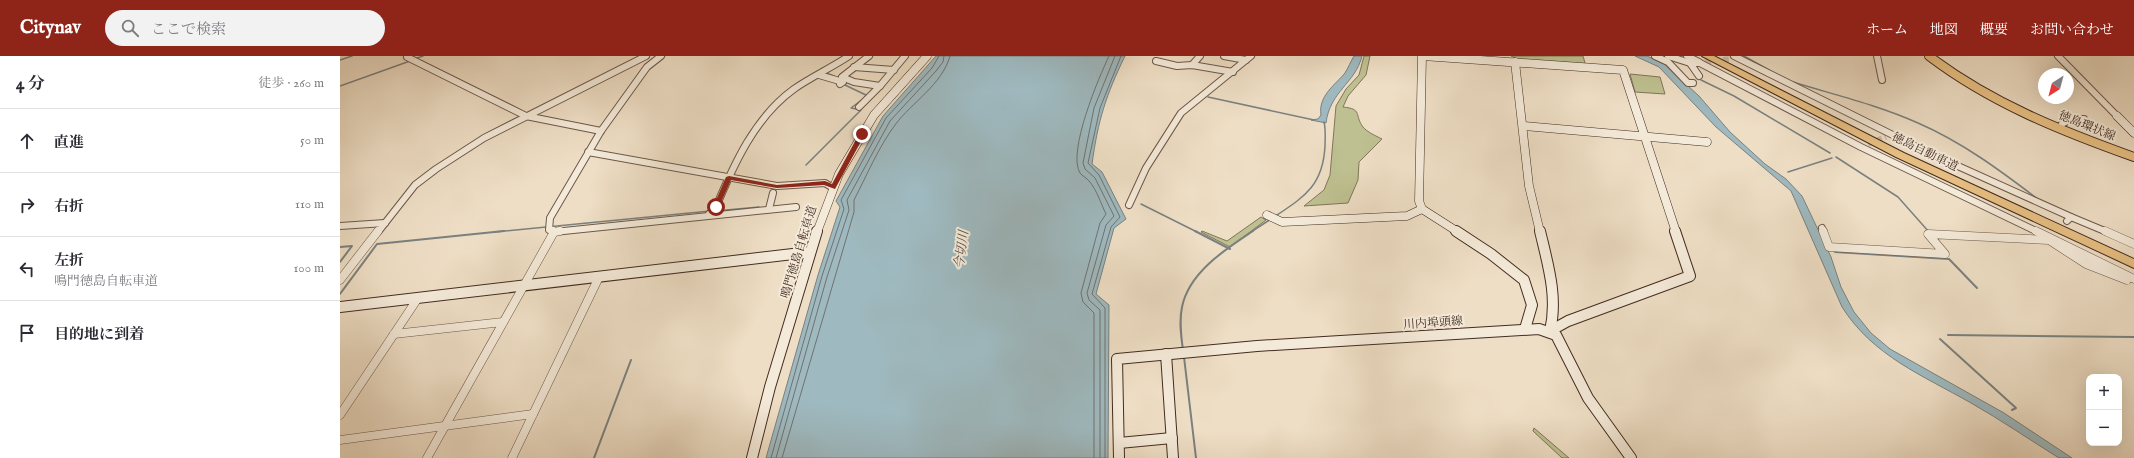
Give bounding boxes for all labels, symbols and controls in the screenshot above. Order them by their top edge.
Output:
search box [105,10,385,46]
text: Citynav [20,16,81,40]
icon: search [119,17,141,39]
text: ここで検索 [151,20,226,39]
text: ホーム [1866,21,1908,39]
text: 地図 [1930,21,1958,39]
text: 概要 [1980,21,2008,39]
text: お問い合わせ [2030,21,2114,39]
north arrow [2038,68,2074,104]
text: 4 分 [16,74,45,95]
text: 徒歩 · 260 m [259,75,324,92]
street label: 徳島環状線 [2056,108,2118,144]
route end [853,125,871,143]
street label: 徳島自動車道 [1889,129,1961,175]
icon: ahead [16,130,38,152]
text: 50 m [300,132,324,149]
text: 直進 [54,133,84,152]
icon: right [16,194,38,216]
text: 110 m [295,196,324,213]
text: 右折 [54,197,84,216]
route start [707,198,725,216]
street label: 鳴門徳島自転車道 [778,204,820,300]
water label: 今切川 [951,228,973,270]
text: 左折 [54,251,84,270]
icon: left [16,258,38,280]
text: 100 m [294,260,324,277]
text: 鳴門徳島自転車道 [54,273,158,290]
street label: 川内埠頭線 [1403,313,1463,333]
icon: arrive [16,322,38,344]
text: 目的地に到着 [54,325,144,344]
map controls [2086,374,2122,446]
button: + [2086,374,2122,410]
button: − [2086,410,2122,446]

